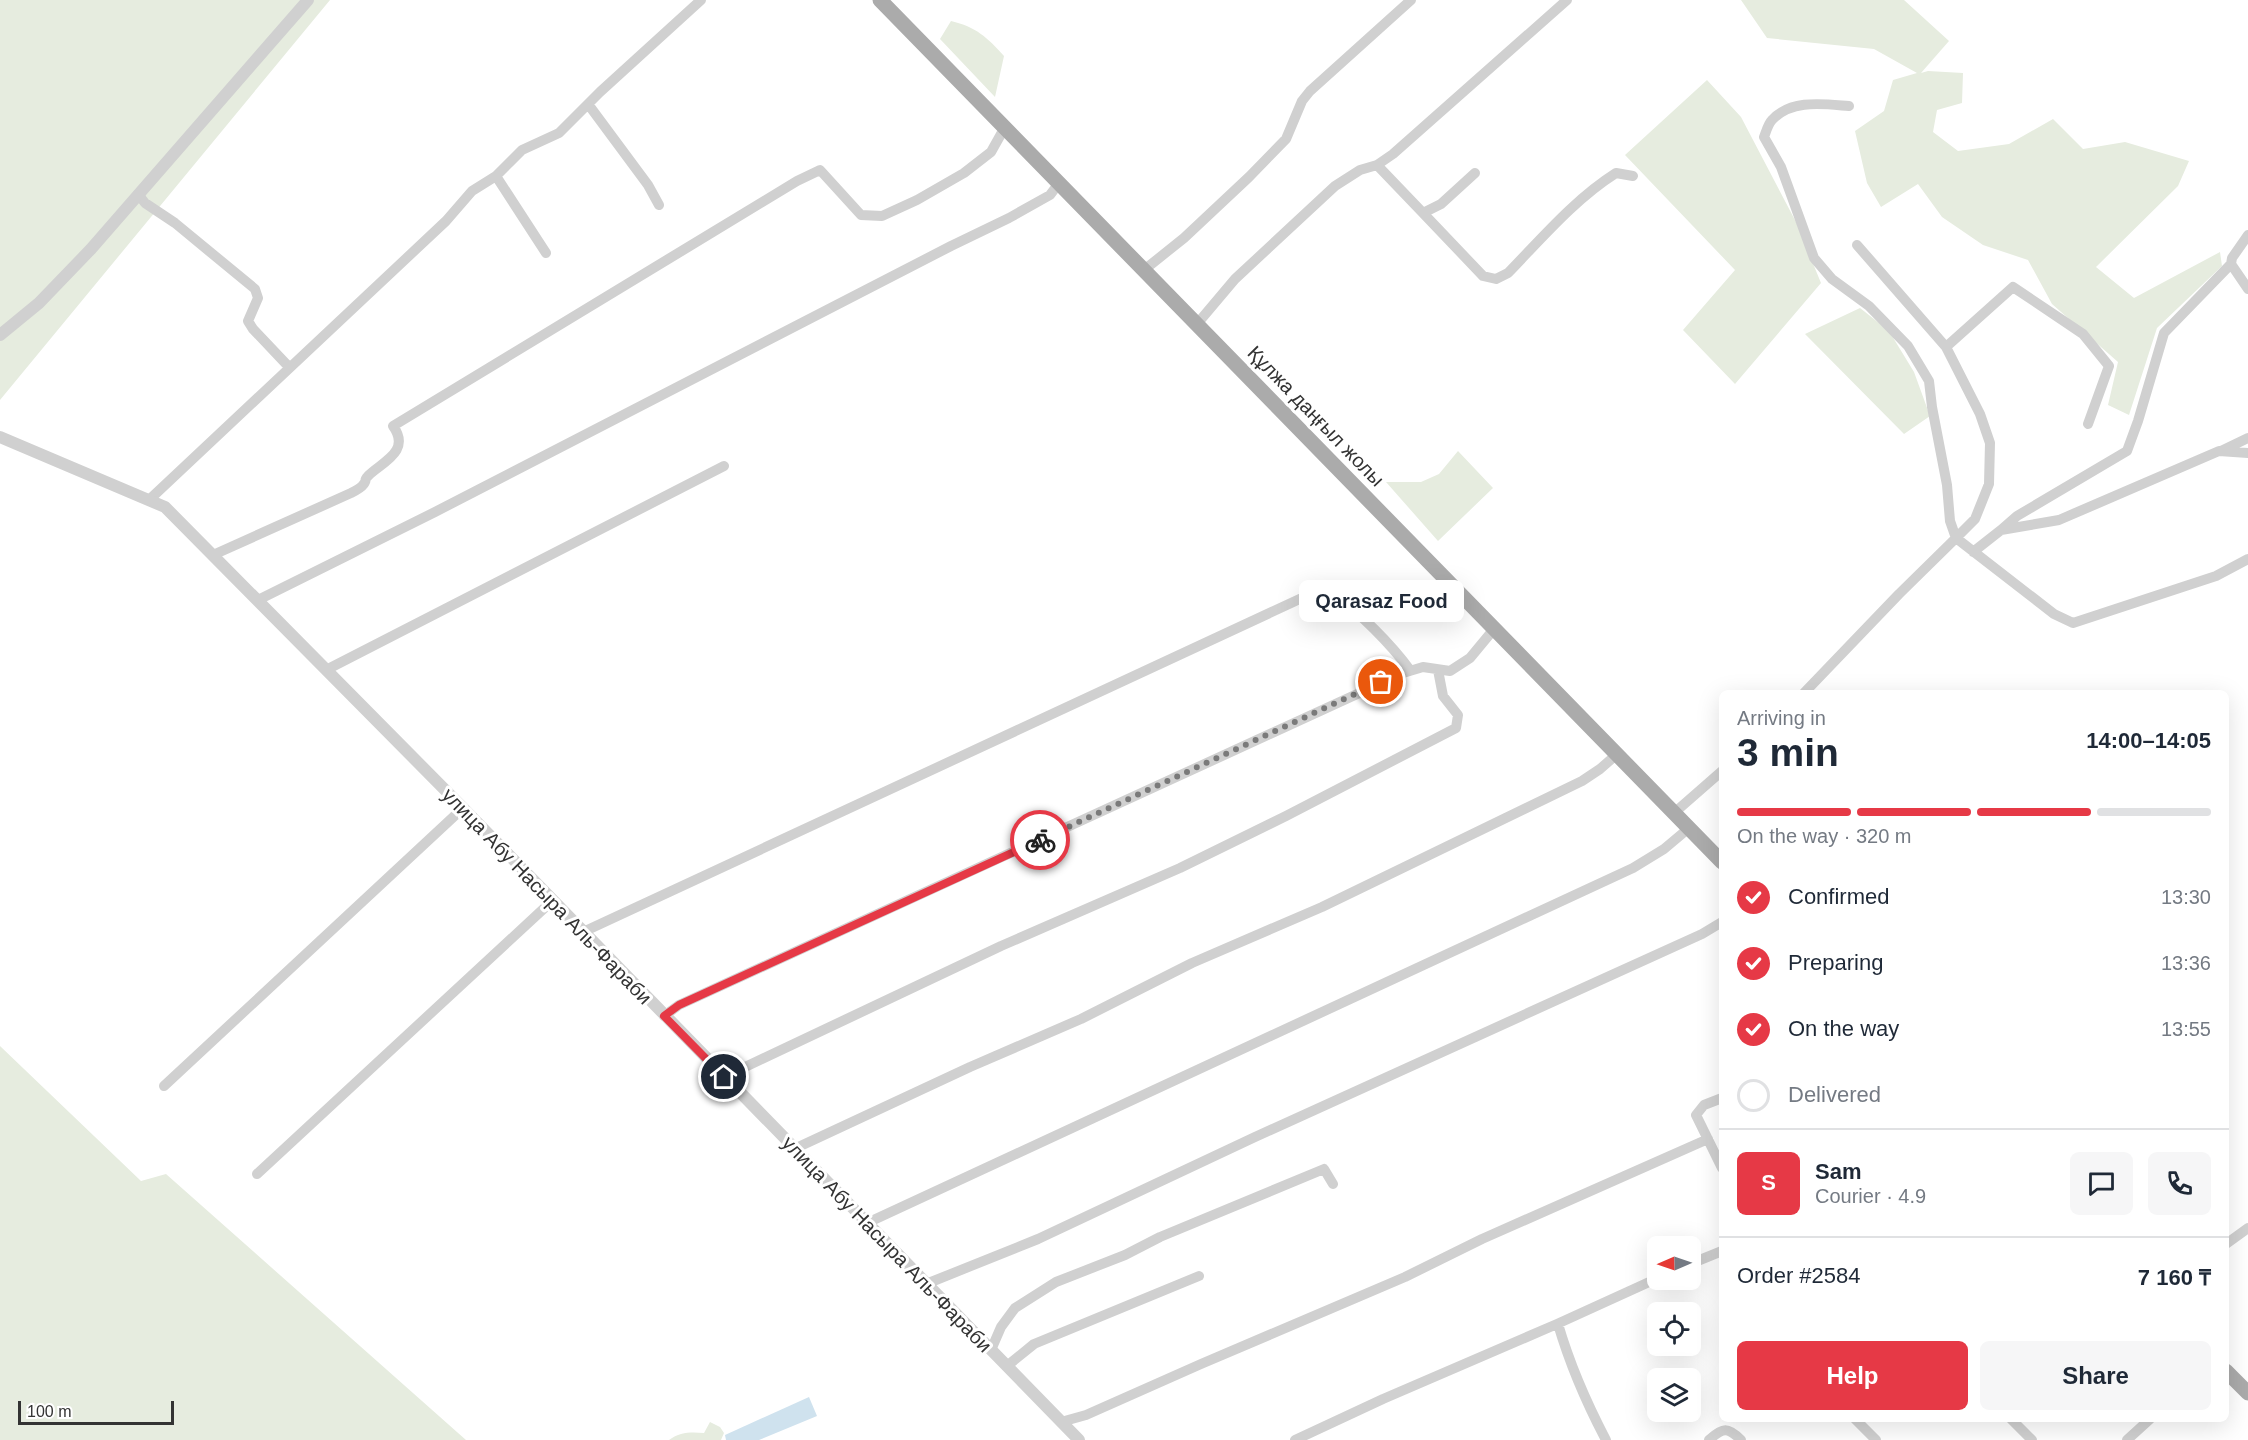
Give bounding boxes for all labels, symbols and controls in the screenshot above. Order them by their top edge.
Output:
street label: Құлжа даңғыл жолы [1243,341,1389,491]
callout: Qarasaz Food [1298,580,1464,622]
text: Qarasaz Food [1315,590,1448,612]
pin [1355,656,1406,707]
icon: bag [1364,665,1397,698]
text: Arriving in [1737,707,1826,729]
text: 14:00–14:05 [2086,728,2211,753]
text: 3 min [1737,731,1839,774]
street label: улица Абу Насыра Аль-Фараби [438,784,656,1008]
courier [1010,810,1070,870]
icon: bike [1024,824,1057,857]
text: On the way · 320 m [1737,825,1912,847]
icon: check [1737,881,1770,914]
text: Confirmed [1788,884,1889,909]
text: 13:30 [2161,886,2211,908]
icon: check [1737,947,1770,980]
text: Preparing [1788,950,1883,975]
text: 13:36 [2161,952,2211,974]
icon: check [1737,1013,1770,1046]
text: On the way [1788,1016,1899,1041]
text: 13:55 [2161,1018,2211,1040]
pin [698,1051,749,1102]
icon: home [707,1060,740,1093]
text: Delivered [1788,1082,1881,1107]
street label: улица Абу Насыра Аль-Фараби [778,1132,996,1356]
button: chat [2070,1152,2133,1215]
button: phone [2148,1152,2211,1215]
text: Sam [1815,1159,1861,1184]
text: S [1761,1170,1776,1195]
text: Courier · 4.9 [1815,1185,1926,1207]
north arrow [1647,1236,1701,1290]
map controls [1647,1236,1701,1422]
text: Order #2584 [1737,1263,1861,1288]
text: 7 160 ₸ [2138,1265,2211,1290]
button: locate [1647,1302,1701,1356]
button: Help [1737,1341,1968,1410]
button: Share [1980,1341,2211,1410]
button: layers [1647,1368,1701,1422]
scale bar [18,1398,174,1426]
text: 100 m [27,1403,71,1420]

